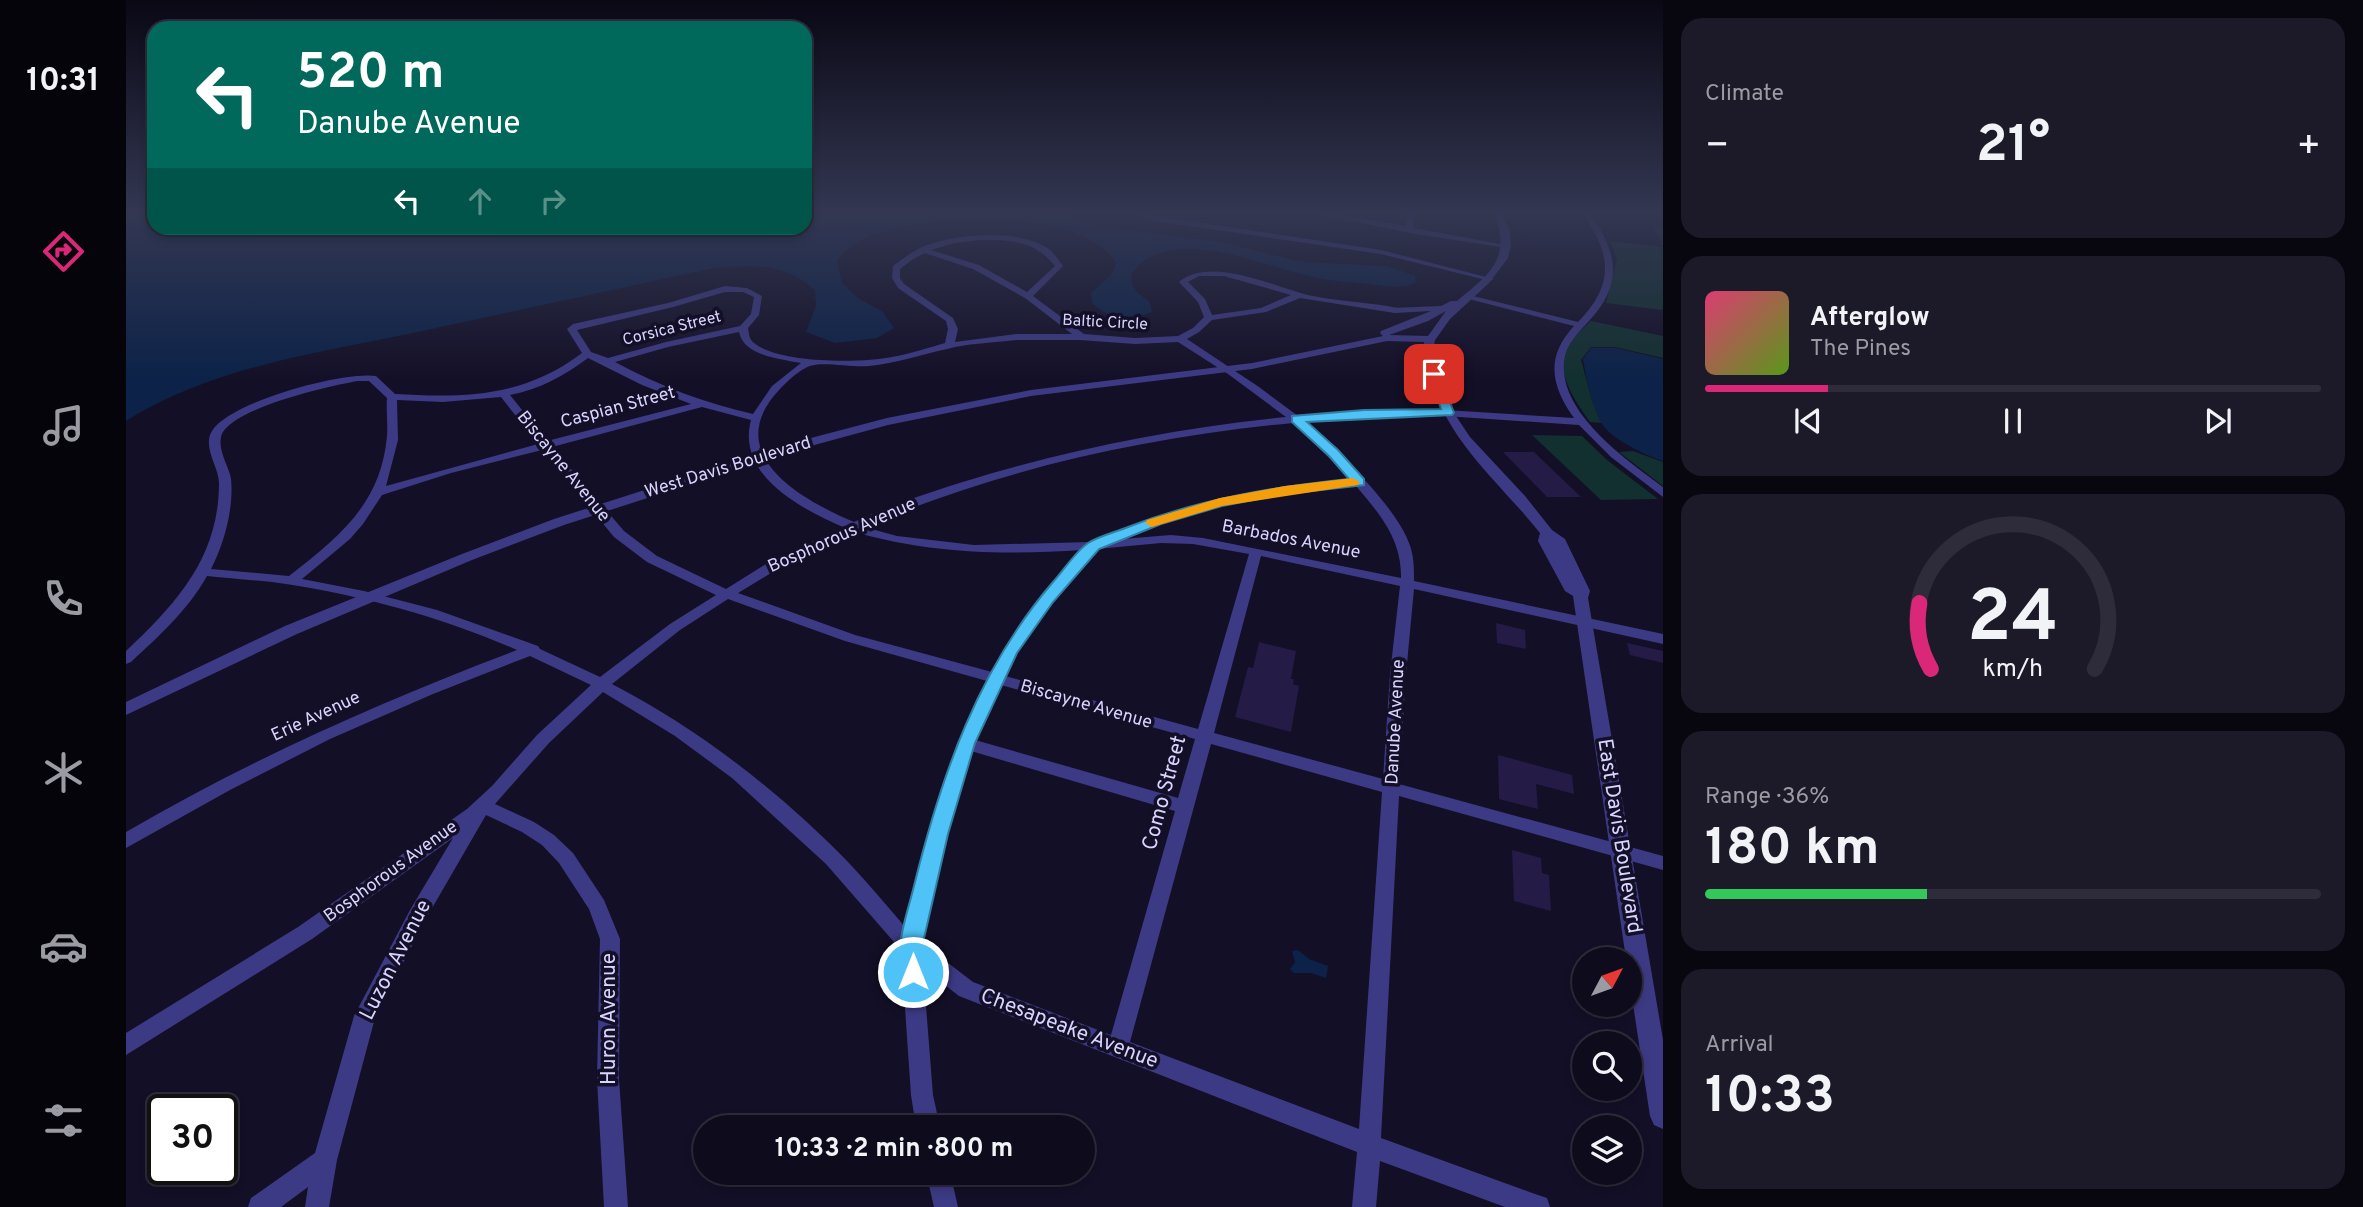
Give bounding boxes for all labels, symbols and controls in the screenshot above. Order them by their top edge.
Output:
text: 520 m [297,44,444,106]
icon: left [182,49,273,140]
text: 10:31 [26,62,100,102]
text: Climate [1705,80,1784,109]
text: Danube Avenue [297,105,520,145]
text: 21° [1976,114,2050,180]
text: − [1705,123,1730,172]
text: + [2296,123,2321,172]
icon: left [388,182,426,220]
icon: ahead [461,182,499,220]
icon: right [534,182,572,220]
icon: directions [39,227,88,276]
text: Afterglow [1810,302,1930,335]
street label: Corsica Street [621,307,723,351]
street label: Baltic Circle [1062,311,1148,335]
text: The Pines [1810,335,1911,364]
pin [1404,344,1464,404]
icon: arrive [1415,355,1453,393]
street label: Caspian Street [558,382,678,434]
icon: music [39,401,88,450]
icon: previous [1789,402,1827,440]
icon: pause [1994,402,2032,440]
icon: next [2199,402,2237,440]
street label: Biscayne Avenue [511,407,615,527]
street label: West Davis Boulevard [642,432,814,504]
street label: Bosphorous Avenue [764,493,920,579]
street label: Barbados Avenue [1220,515,1362,565]
icon: phone [39,574,88,623]
text: 24 [1967,576,2059,668]
text: km/h [1983,654,2043,686]
street label: Danube Avenue [1381,659,1411,785]
street label: Biscayne Avenue [1017,675,1155,735]
street label: Erie Avenue [268,686,364,748]
street label: Como Street [1137,733,1193,853]
street label: East Davis Boulevard [1590,737,1648,935]
icon: climate [39,748,88,797]
text: Range · 36% [1705,783,1829,812]
street label: Bosphorous Avenue [320,816,462,928]
text: 180 km [1705,817,1880,883]
street label: Luzon Avenue [354,895,438,1025]
icon: car [39,922,88,971]
position arrow [876,935,950,1009]
north arrow [1572,947,1642,1017]
map controls [1572,947,1642,1185]
street label: Huron Avenue [596,953,623,1085]
street label: Chesapeake Avenue [976,983,1162,1075]
button: search [1572,1031,1642,1101]
text: Arrival [1705,1031,1774,1060]
text: 10:33 [1705,1065,1835,1131]
speed limit sign: 30 [147,1094,238,1185]
icon: filters [39,1096,88,1145]
button: layers [1572,1115,1642,1185]
text: 10:33 · 2 min · 800 m [775,1133,1013,1166]

